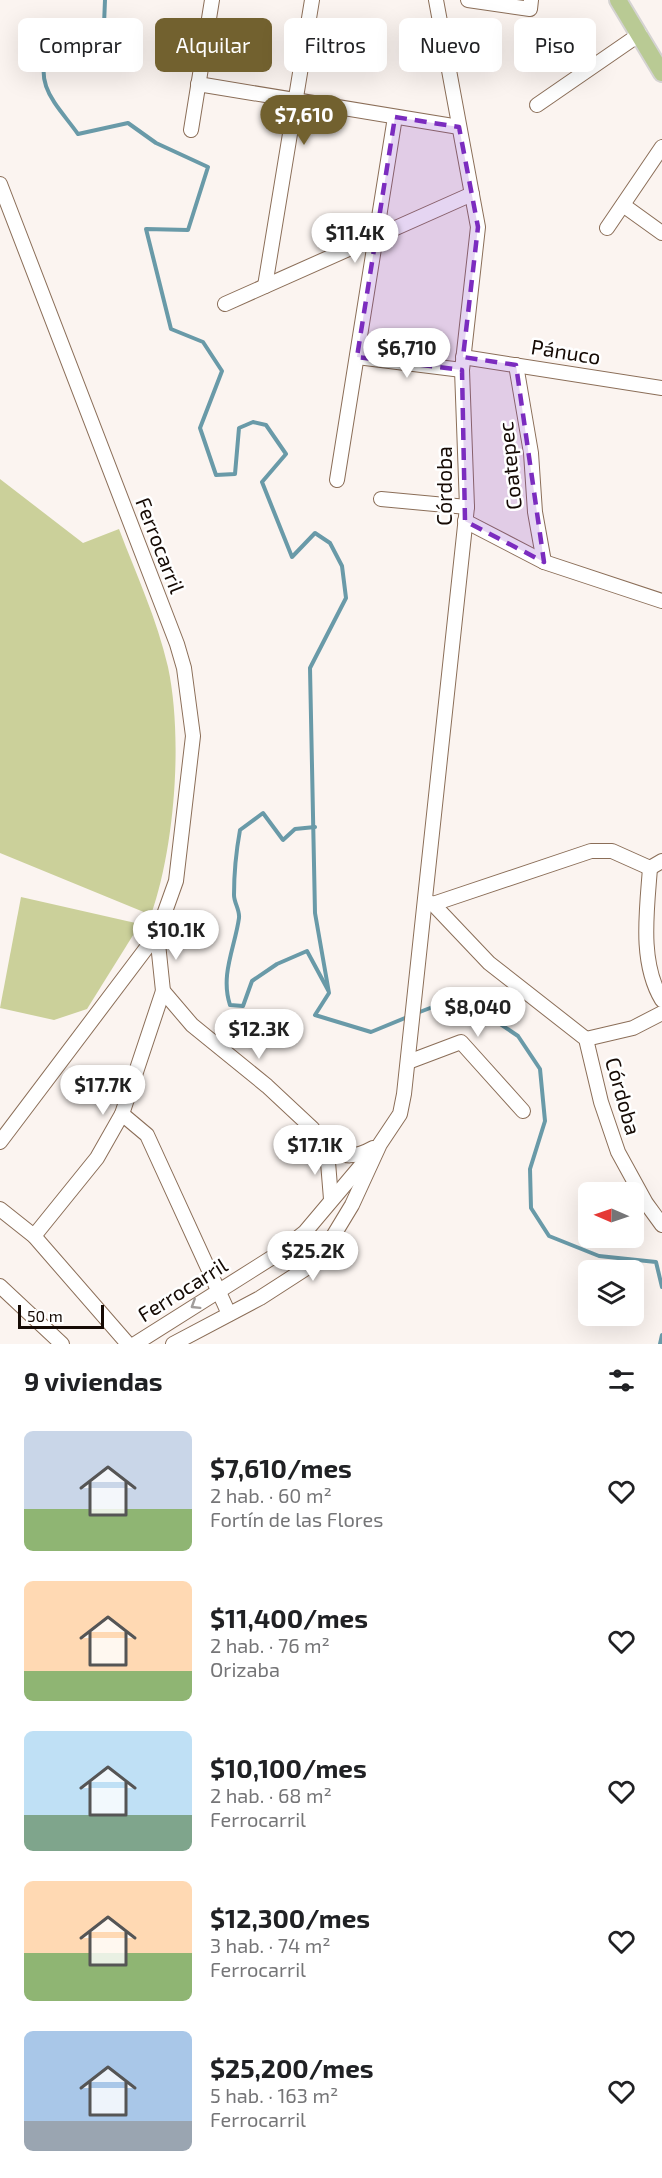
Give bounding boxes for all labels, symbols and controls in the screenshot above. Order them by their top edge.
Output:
chip: Comprar [18,18,143,72]
chip: Alquilar [155,18,272,72]
chip: Filtros [284,18,387,72]
chip: Nuevo [399,18,502,72]
chip: Piso [514,18,596,72]
pin: $7,610 [255,95,353,146]
text: $7,610 [274,102,334,126]
pin: $11.4K [306,213,404,264]
text: $11.4K [325,220,385,244]
pin: $6,710 [358,328,456,379]
street label: Pánuco [529,333,603,369]
text: $6,710 [377,335,437,359]
street label: Coatepec [492,421,526,511]
street label: Córdoba [431,446,456,526]
street label: Ferrocarril [131,493,191,597]
pin: $10.1K [127,910,225,961]
text: $10.1K [147,917,205,941]
pin: $8,040 [429,987,527,1038]
text: $8,040 [445,994,511,1018]
pin: $12.3K [210,1009,308,1060]
text: $12.3K [229,1016,289,1040]
street label: Córdoba [601,1054,647,1138]
pin: $17.7K [54,1065,152,1116]
text: $17.7K [74,1072,132,1096]
pin: $17.1K [266,1125,364,1176]
text: $17.1K [287,1132,343,1156]
north arrow [578,1182,644,1248]
map controls [578,1182,644,1326]
pin: $25.2K [264,1231,362,1282]
text: $25.2K [281,1238,345,1262]
street label: Ferrocarril [133,1251,232,1326]
button: layers [578,1260,644,1326]
one-way arrow [191,1298,201,1310]
scale bar [18,1302,104,1330]
text: 50 m [27,1306,63,1325]
icon: filters [605,1364,638,1397]
text: 9 viviendas [24,1365,163,1396]
text: $7,610/mes [210,1452,352,1483]
icon: home [72,1455,144,1527]
icon: heart [605,1475,638,1508]
text: 2 hab. · 60 m² [210,1483,332,1507]
text: Fortín de las Flores [210,1507,383,1531]
text: $11,400/mes [210,1602,368,1633]
icon: home [72,1605,144,1677]
icon: heart [605,1625,638,1658]
text: 2 hab. · 76 m² [210,1633,330,1657]
text: Orizaba [210,1657,280,1681]
text: $10,100/mes [210,1752,367,1783]
icon: home [72,1755,144,1827]
icon: heart [605,1775,638,1808]
text: 2 hab. · 68 m² [210,1783,332,1807]
text: Ferrocarril [210,1807,306,1831]
text: $12,300/mes [210,1902,370,1933]
icon: home [72,1905,144,1977]
icon: heart [605,1925,638,1958]
text: 3 hab. · 74 m² [210,1933,331,1957]
text: Ferrocarril [210,1957,306,1981]
text: $25,200/mes [210,2052,374,2083]
icon: home [72,2055,144,2127]
icon: heart [605,2075,638,2108]
text: 5 hab. · 163 m² [210,2083,338,2107]
text: Ferrocarril [210,2107,306,2131]

